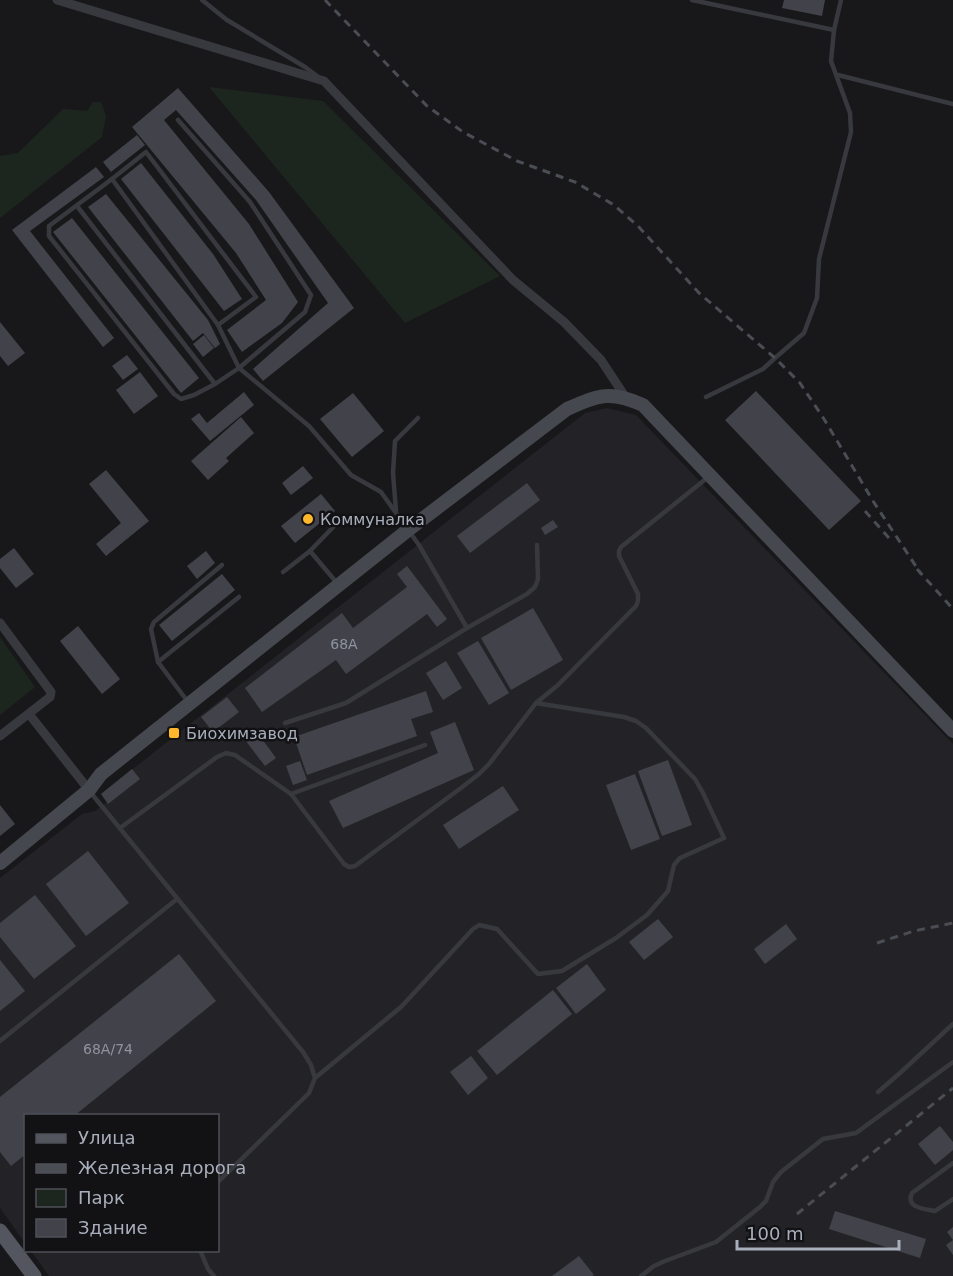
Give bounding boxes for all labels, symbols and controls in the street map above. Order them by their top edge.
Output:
place label: Коммуналка [320,510,425,529]
marker: Коммуналка [301,512,315,526]
house number: 68А [330,636,358,652]
place label: Биохимзавод [186,724,298,743]
marker: Биохимзавод [167,726,181,740]
house number: 68А/74 [83,1041,133,1057]
legend [24,1114,219,1252]
text: Улица [78,1127,135,1148]
text: Железная дорога [78,1157,246,1178]
text: Парк [78,1187,125,1208]
scale bar [737,1213,899,1251]
text: Здание [78,1217,148,1238]
text: 100 m [746,1223,804,1244]

